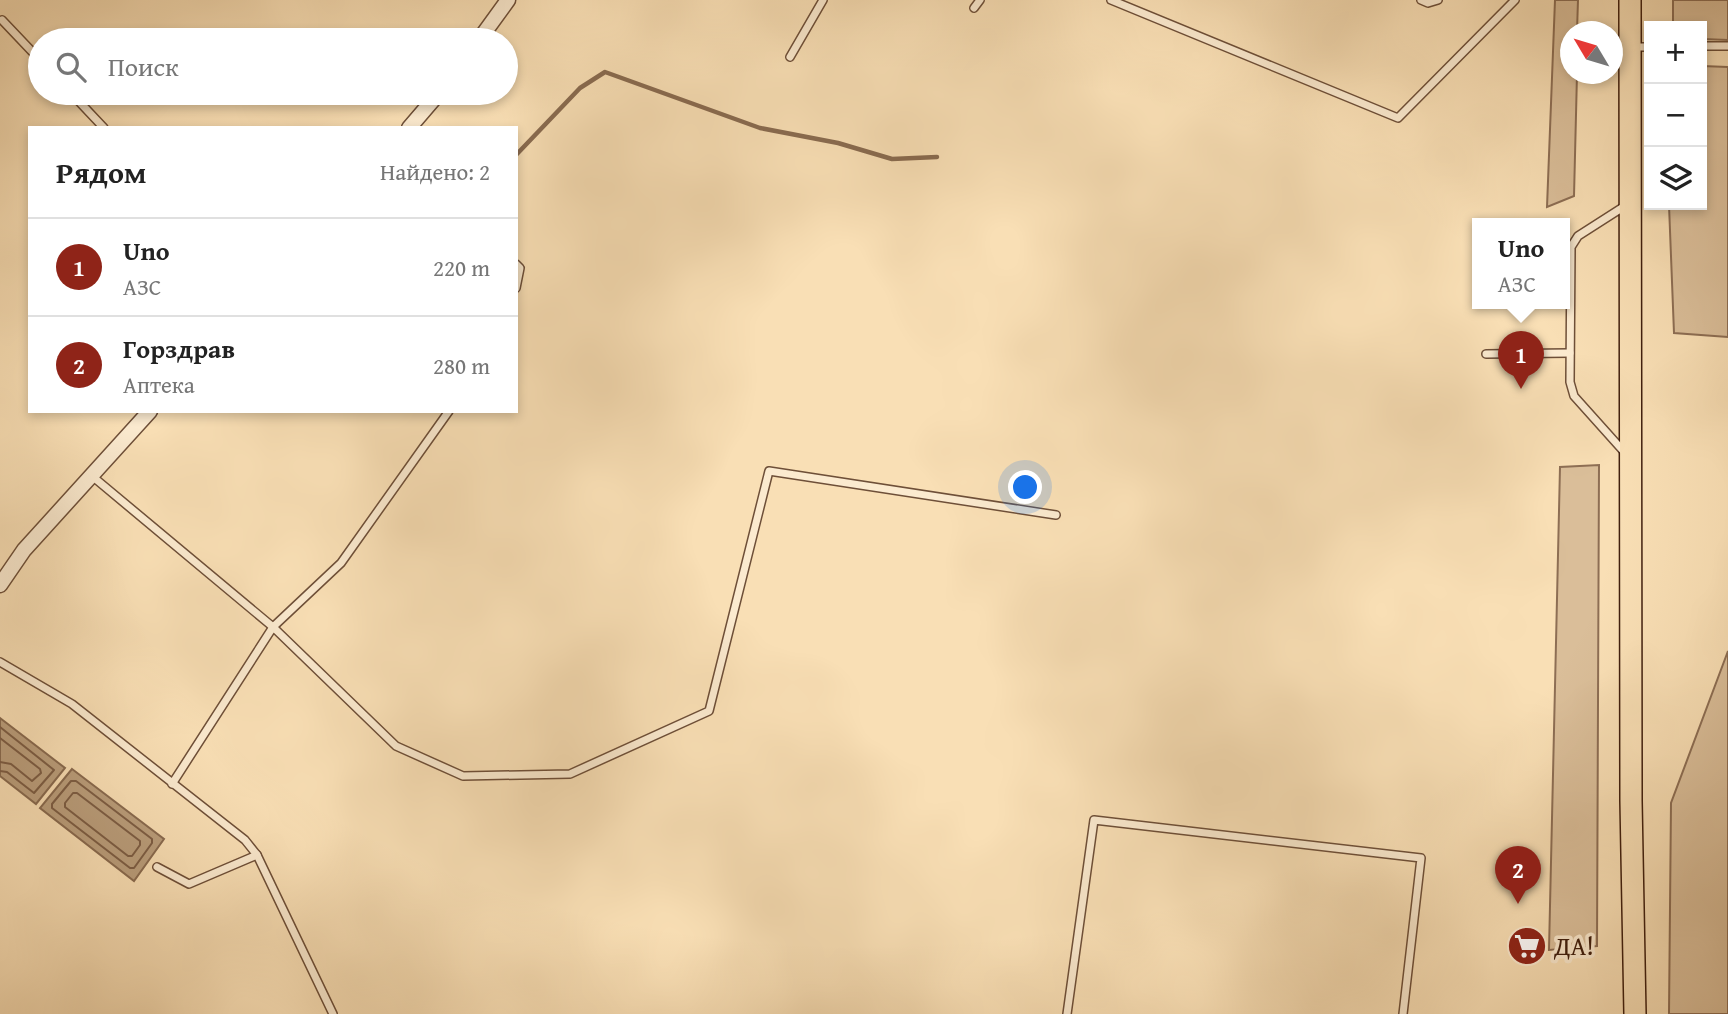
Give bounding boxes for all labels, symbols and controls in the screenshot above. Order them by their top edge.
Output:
north arrow [1560,21,1623,84]
map controls [1644,21,1707,210]
button: + [1644,21,1707,84]
search box [28,28,518,105]
text: Поиск [108,47,179,86]
icon: search [52,48,90,86]
button: − [1644,84,1707,147]
button: layers [1644,147,1707,210]
text: Рядом [56,150,147,194]
text: Найдено: 2 [380,155,490,188]
popup [1472,218,1570,309]
text: Uno [1498,228,1544,267]
text: Uno [123,231,170,270]
text: 1 [73,251,85,284]
text: 220 m [433,251,490,284]
text: АЗС [1498,267,1536,300]
text: АЗС [123,270,161,303]
text: Горздрав [123,329,235,368]
pin: 1 [1498,331,1544,389]
text: 2 [73,349,85,382]
text: 280 m [433,349,490,382]
text: Аптека [123,368,195,401]
your location [1008,470,1042,504]
pin: 2 [1495,846,1541,904]
supermarket icon: ДА! [1506,925,1548,967]
place label: ДА! [1553,926,1594,965]

